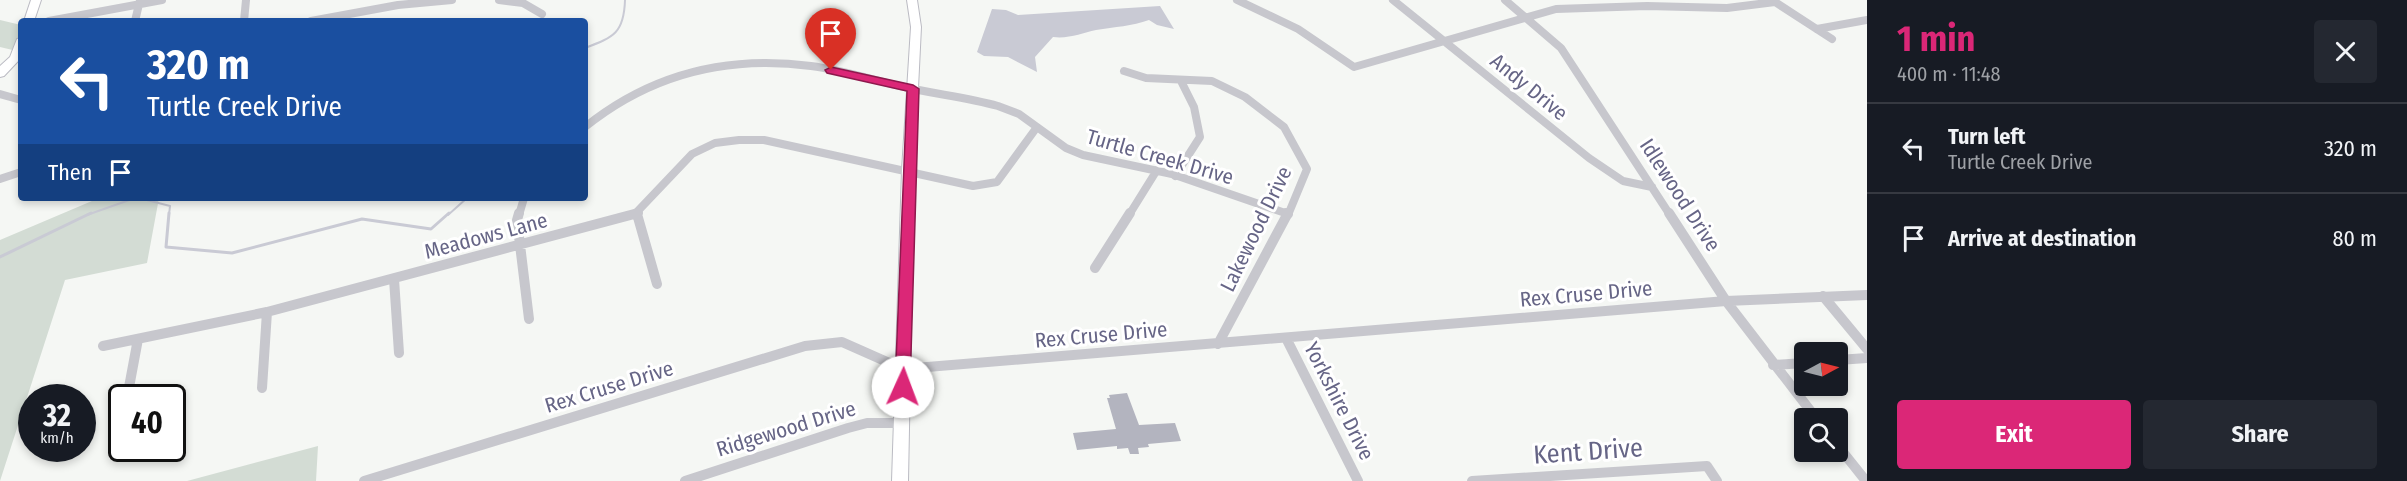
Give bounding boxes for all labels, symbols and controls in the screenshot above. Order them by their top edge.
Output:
pin [805,8,856,70]
icon: arrive [814,17,847,50]
text: 1 min [1897,17,1975,61]
button: close [2314,20,2377,83]
text: 320 m [147,40,250,90]
icon: left [48,42,126,120]
street label: Andy Drive [1485,48,1573,126]
text: 400 m · 11:48 [1897,62,2000,86]
text: Turtle Creek Drive [147,91,342,123]
text: Turn left [1948,123,2026,150]
street label: Turtle Creek Drive [1084,124,1236,190]
icon: left [1897,132,1930,165]
street label: Idlewood Drive [1634,134,1726,256]
text: 320 m [2324,135,2377,162]
text: Turtle Creek Drive [1948,150,2092,174]
icon: arrive [104,156,137,189]
text: Then [48,159,92,186]
street label: Lakewood Drive [1215,162,1297,296]
street label: Meadows Lane [422,207,550,265]
icon: arrive [1897,222,1930,255]
text: Arrive at destination [1948,225,2136,252]
text: 80 m [2332,225,2377,252]
street label: Rex Cruse Drive [1519,275,1653,313]
street label: Rex Cruse Drive [1034,316,1168,354]
street label: Yorkshire Drive [1298,338,1380,464]
north arrow [1794,342,1848,396]
map controls [1794,342,1848,462]
street label: Rex Cruse Drive [542,355,676,419]
position arrow [871,355,935,419]
speed limit sign: 40 [108,384,186,462]
street label: Ridgewood Drive [713,395,859,463]
text: 32 [43,398,71,434]
button: Exit [1897,400,2131,469]
button: Share [2143,400,2377,469]
button: search [1794,408,1848,462]
text: km/h [40,429,74,447]
street label: Kent Drive [1532,432,1644,471]

